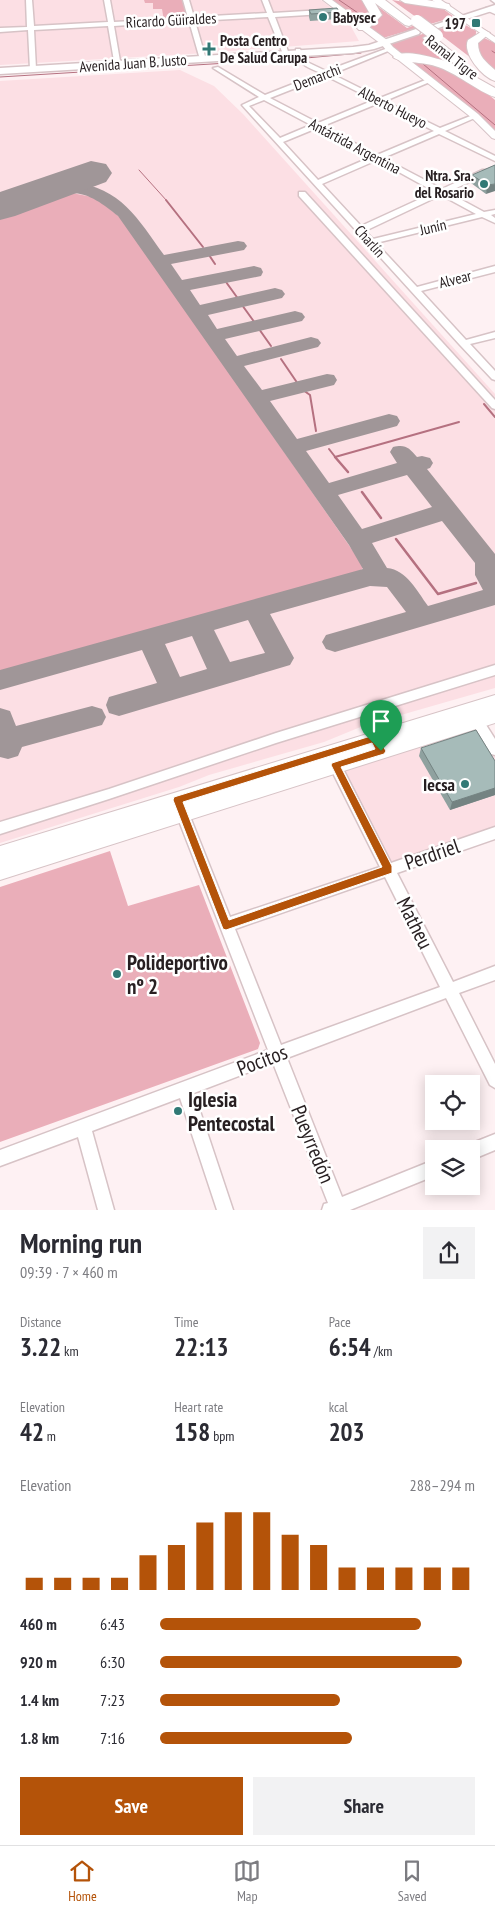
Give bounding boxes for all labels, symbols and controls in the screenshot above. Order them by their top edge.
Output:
street label: Ricardo Güiraldes [125,8,217,32]
place label: Babysec [333,8,377,27]
marker: Babysec [317,11,329,23]
place label: 197 [444,14,466,33]
marker: 197 [470,17,482,29]
street label: Ramal Tigre [422,30,482,84]
place label: Posta Centro De Salud Carupa [220,31,307,67]
marker: Posta Centro De Salud Carupa [202,42,216,56]
street label: Avenida Juan B. Justo [79,50,187,76]
street label: Demarchi [291,59,343,95]
street label: Alberto Hueyo [356,82,430,132]
street label: Antártida Argentina [306,114,404,178]
place label: Ntra. Sra. del Rosario [415,166,474,202]
marker: Ntra. Sra. del Rosario [478,178,490,190]
street label: Junín [417,215,448,239]
street label: Charlín [351,221,389,261]
street label: Alvear [437,266,474,292]
pin [360,700,402,751]
icon: arrive [367,707,395,735]
place label: Iecsa [423,773,455,796]
marker: Iecsa [459,778,471,790]
street label: Perdriel [401,832,463,876]
street label: Matheu [391,893,439,953]
place label: Polideportivo nº 2 [127,949,228,1000]
marker: Polideportivo nº 2 [111,968,123,980]
street label: Pocitos [233,1038,291,1082]
map controls [425,1075,480,1195]
button: locate [425,1075,480,1130]
place label: Iglesia Pentecostal [188,1086,275,1137]
street label: Pueyrredón [285,1101,341,1187]
marker: Iglesia Pentecostal [172,1105,184,1117]
button: layers [425,1140,480,1195]
text: Morning run [20,1224,142,1261]
button: share [423,1227,475,1279]
text: 09:39 · 7 × 460 m [20,1262,118,1282]
text: Distance [20,1313,61,1331]
text: Time [174,1313,199,1331]
text: Pace [329,1313,351,1331]
text: 3.22 [20,1331,61,1363]
text: 22:13 [174,1331,228,1363]
text: 6:54 [329,1331,371,1363]
text: km [61,1342,79,1360]
text: /km [371,1342,392,1360]
text: Elevation [20,1398,65,1416]
text: Heart rate [174,1398,223,1416]
text: kcal [329,1398,348,1416]
text: 42 [20,1416,44,1448]
text: 158 [174,1416,210,1448]
text: 203 [329,1416,365,1448]
text: m [44,1427,56,1445]
text: bpm [210,1427,234,1445]
text: Elevation [20,1475,71,1495]
text: 288–294 m [410,1475,475,1495]
text: 460 m [20,1614,57,1634]
text: 6:43 [100,1614,125,1634]
text: 920 m [20,1652,57,1672]
text: 6:30 [100,1652,125,1672]
text: 1.4 km [20,1690,59,1710]
text: 7:23 [100,1690,125,1710]
text: 1.8 km [20,1728,59,1748]
text: 7:16 [100,1728,125,1748]
button: Save [20,1777,243,1835]
button: Share [253,1777,475,1835]
tab: Home [68,1857,97,1905]
tab: Map [233,1857,261,1905]
tab: Saved [398,1857,427,1905]

